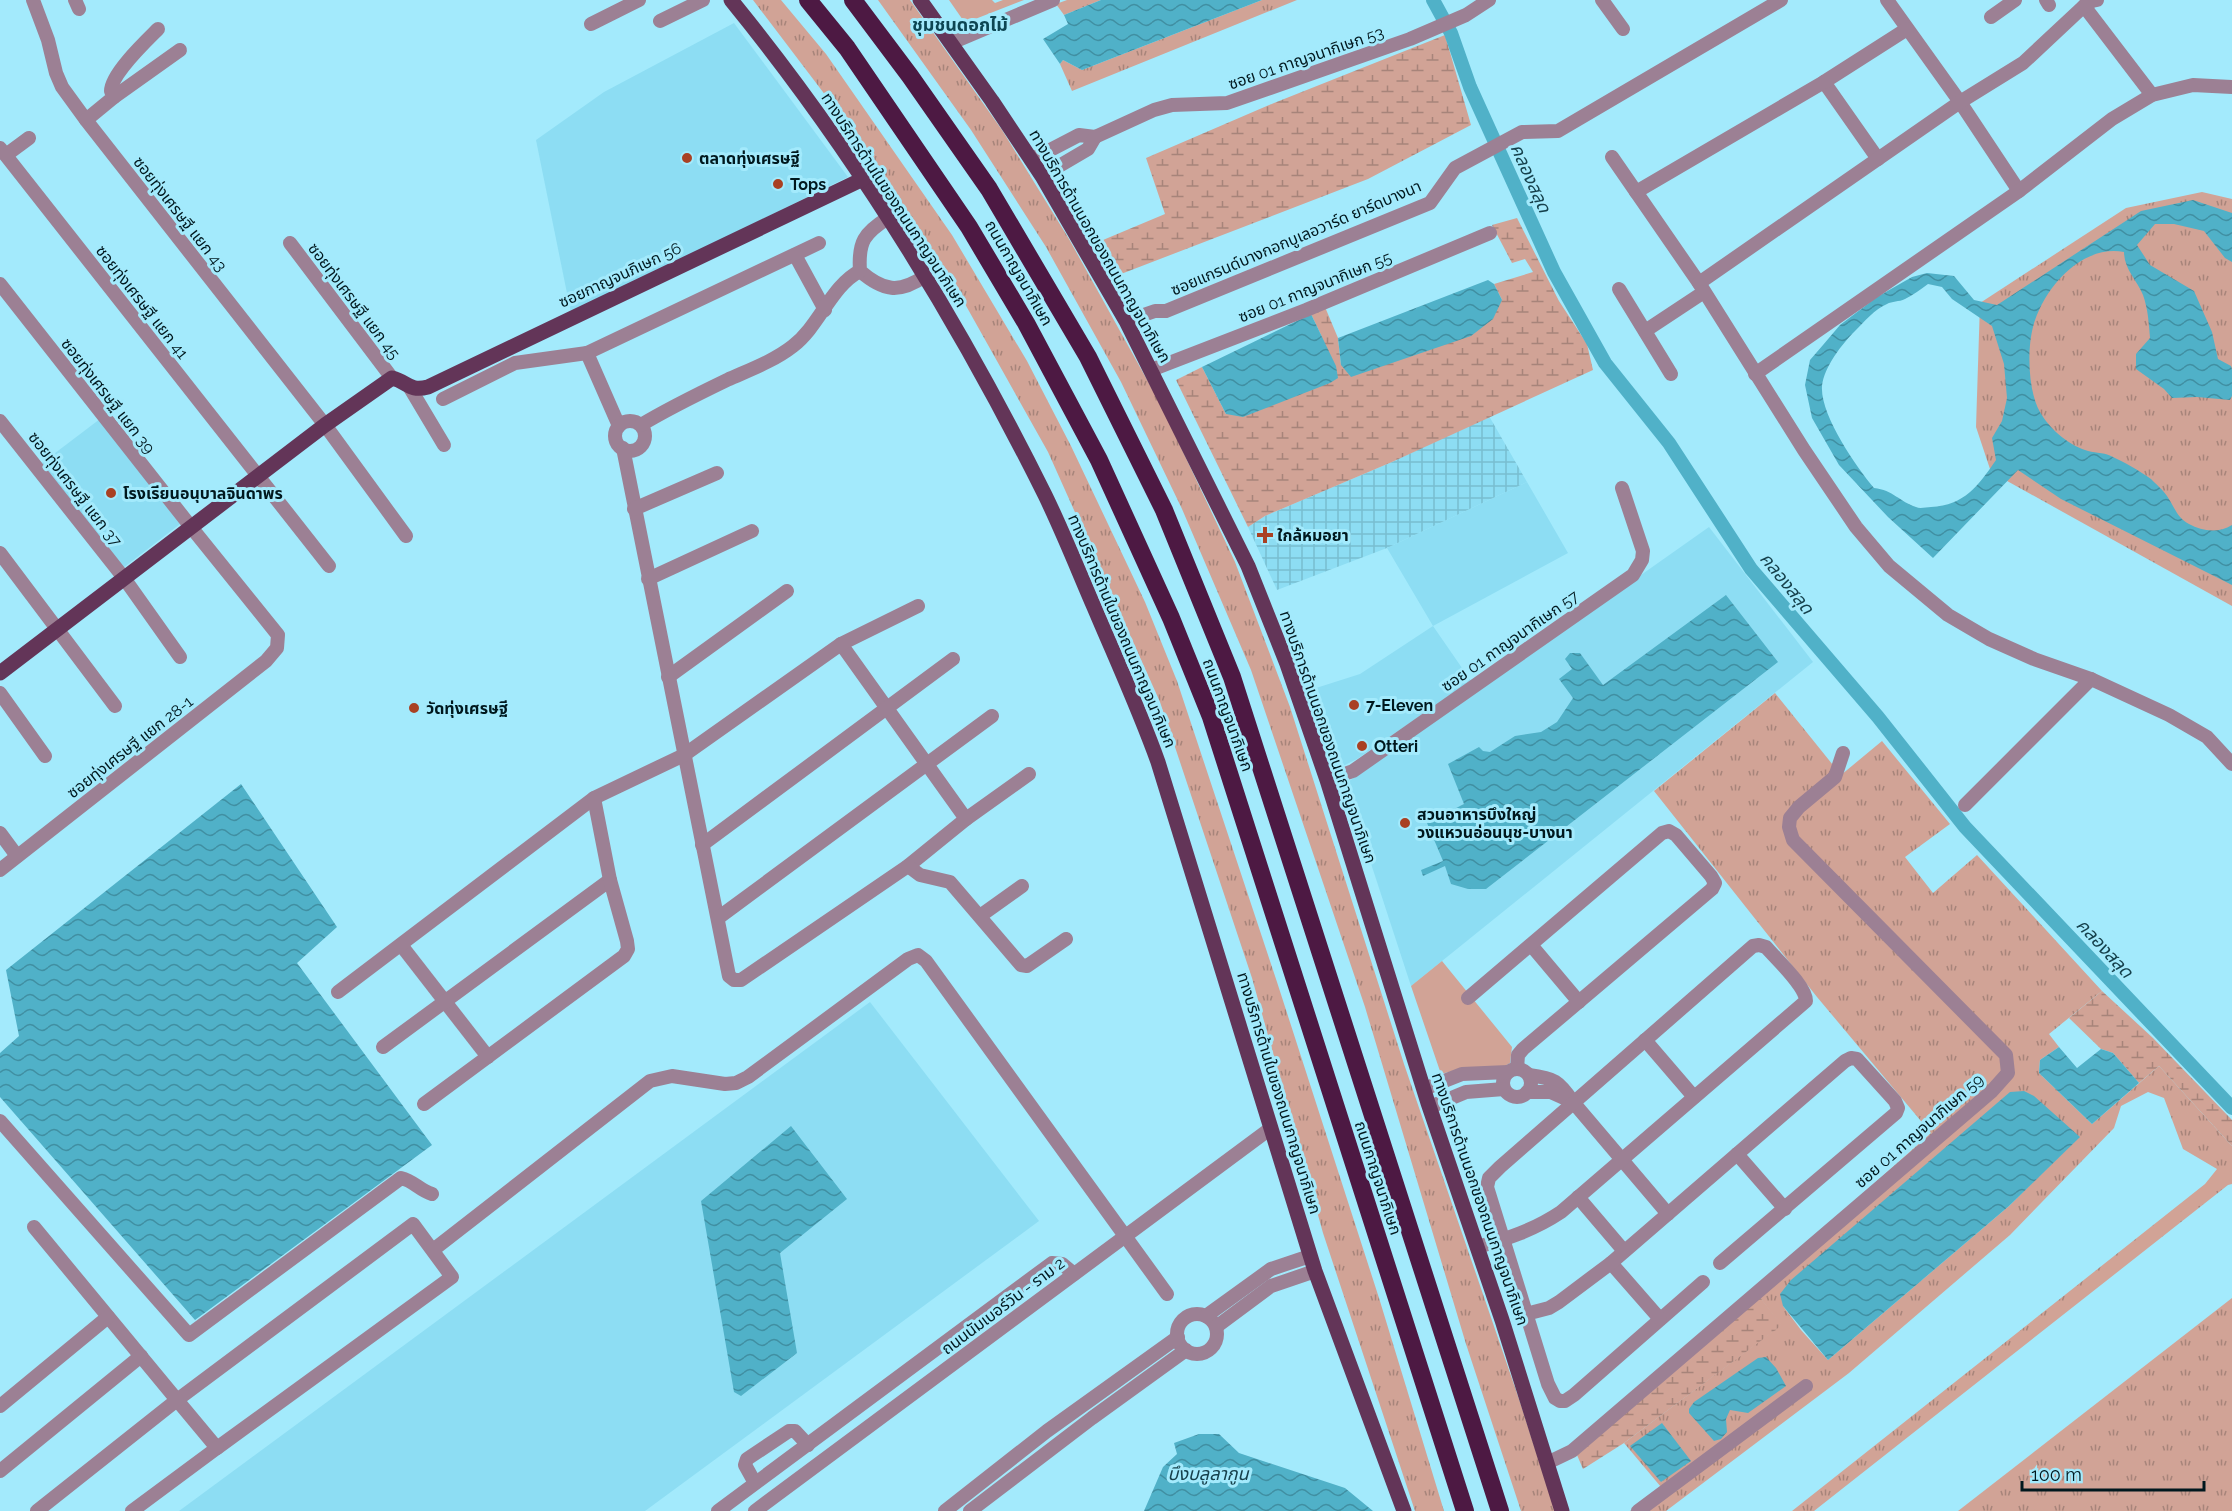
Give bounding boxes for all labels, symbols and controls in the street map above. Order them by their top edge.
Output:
district label: ชุมชนดอกไม้ [912,14,1008,36]
street label: ซอย 01 กาญจนากิเษก 53 [1226,22,1386,94]
street label: ทางบริการด้านในของถนนกาญจนาภิเษก [817,89,971,311]
street label: ทางบริการด้านนอกของถนนกาญจนาภิเษก [1025,126,1175,366]
water label: คลองสลุด [1506,140,1556,217]
place label: ตลาดทุ่งเศรษฐี [699,149,800,168]
marker: ตลาดทุ่งเศรษฐี [680,151,694,165]
street label: ซอยทุ่งเศรษฐี แยก 43 [129,153,231,275]
place label: Tops [790,175,826,194]
street label: ซอยแกรนด์บางกอกบูเลอวาร์ด ยาร์ดบางนา [1168,176,1424,300]
marker: Tops [771,177,785,191]
street label: ถนนกาญจนาภิเษก [981,217,1057,329]
street label: ซอยกาญจนภิเษก 56 [556,238,684,312]
street label: ซอยทุ่งเศรษฐี แยก 45 [304,239,404,363]
street label: ซอยทุ่งเศรษฐี แยก 41 [92,241,192,363]
street label: ซอย 01 กาญจนากิเษก 55 [1236,247,1395,326]
street label: ซอยทุ่งเศรษฐี แยก 39 [57,335,159,457]
street label: ซอยทุ่งเศรษฐี แยก 37 [24,428,126,550]
place label: โรงเรียนอนุบาลจินดาพร [123,484,283,503]
marker: โรงเรียนอนุบาลจินดาพร [104,486,118,500]
street label: ทางบริการด้านในของถนนกาญจนาภิเษก [1064,511,1180,751]
place label: ใกล้หมอยา [1277,526,1349,545]
marker: ใกล้หมอยา [1258,528,1272,542]
water label: คลองสลุด [1755,548,1819,619]
street label: ซอย 01 กาญจนากิเษก 57 [1438,586,1583,696]
street label: ทางบริการด้านนอกของถนนกาญจนาภิเษก [1276,608,1380,866]
street label: ถนนกาญจนาภิเษก [1199,656,1257,774]
street label: ซอยทุ่งเศรษฐี แยก 28-1 [63,692,197,802]
place label: 7-Eleven [1366,696,1433,715]
marker: 7-Eleven [1347,698,1361,712]
place label: วัดทุ่งเศรษฐี [426,699,508,718]
marker: วัดทุ่งเศรษฐี [407,701,421,715]
place label: Otteri [1374,737,1418,756]
marker: Otteri [1355,739,1369,753]
place label: สวนอาหารบึงใหญ่ วงแหวนอ่อนนุช-บางนา [1417,805,1573,842]
marker: สวนอาหารบึงใหญ่ วงแหวนอ่อนนุช-บางนา [1398,816,1412,830]
water label: คลองสลุด [2072,914,2138,983]
street label: ทางบริการด้านในของถนนกาญจนาภิเษก [1233,970,1325,1216]
street label: ทางบริการด้านนอกของถนนกาญจนาภิเษก [1428,1070,1532,1328]
street label: ซอย 01 กาญจนาภิเษก 59 [1851,1070,1987,1192]
street label: ถนนกาญจนาภิเษก [1351,1119,1405,1237]
street label: ถนนนัมเบอร์วัน - ราม 2 [938,1254,1068,1358]
scale bar [2022,1454,2204,1492]
water label: บึงบลูลากูน [1167,1463,1250,1485]
text: 100 m [2031,1464,2082,1485]

